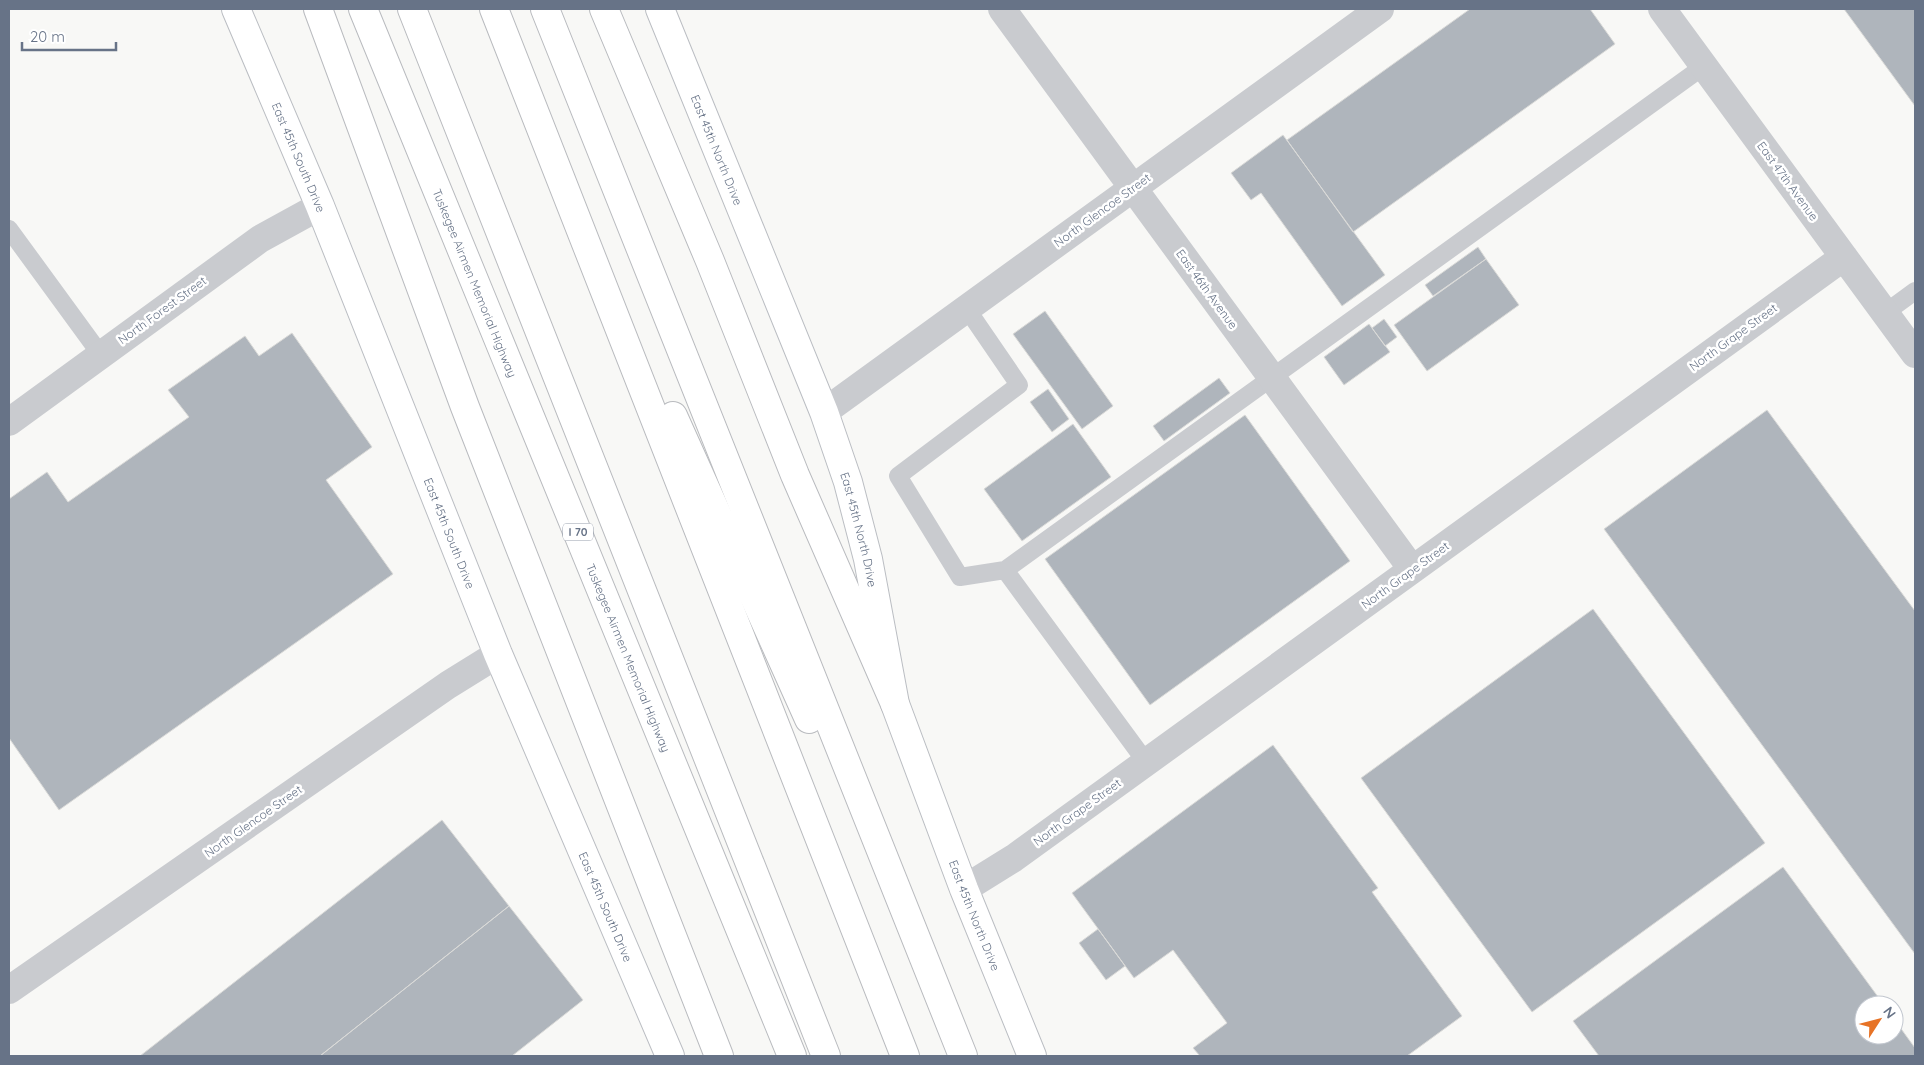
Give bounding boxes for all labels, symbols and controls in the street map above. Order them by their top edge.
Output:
scale bar [22,20,116,52]
text: 20 m [30,27,65,46]
street label: East 45th North Drive [688,92,747,207]
street label: East 45th South Drive [269,100,329,214]
street label: East 47th Avenue [1754,138,1822,224]
street label: North Glencoe Street [1051,170,1153,250]
street label: Tuskegee Airmen Memorial Highway [430,186,521,379]
street label: East 46th Avenue [1173,246,1241,332]
street label: North Forest Street [115,273,209,347]
street label: North Grape Street [1686,300,1780,374]
street label: East 45th North Drive [838,470,881,588]
street label: East 45th South Drive [421,475,479,591]
road number: I 70 [563,524,593,540]
street label: North Grape Street [1358,538,1452,612]
street label: Tuskegee Airmen Memorial Highway [583,561,674,754]
street label: North Grape Street [1030,775,1124,849]
street label: North Glencoe Street [201,782,305,860]
street label: East 45th South Drive [576,849,636,964]
street label: East 45th North Drive [946,858,1004,973]
north arrow [1854,995,1904,1045]
text: N [1879,1003,1900,1022]

